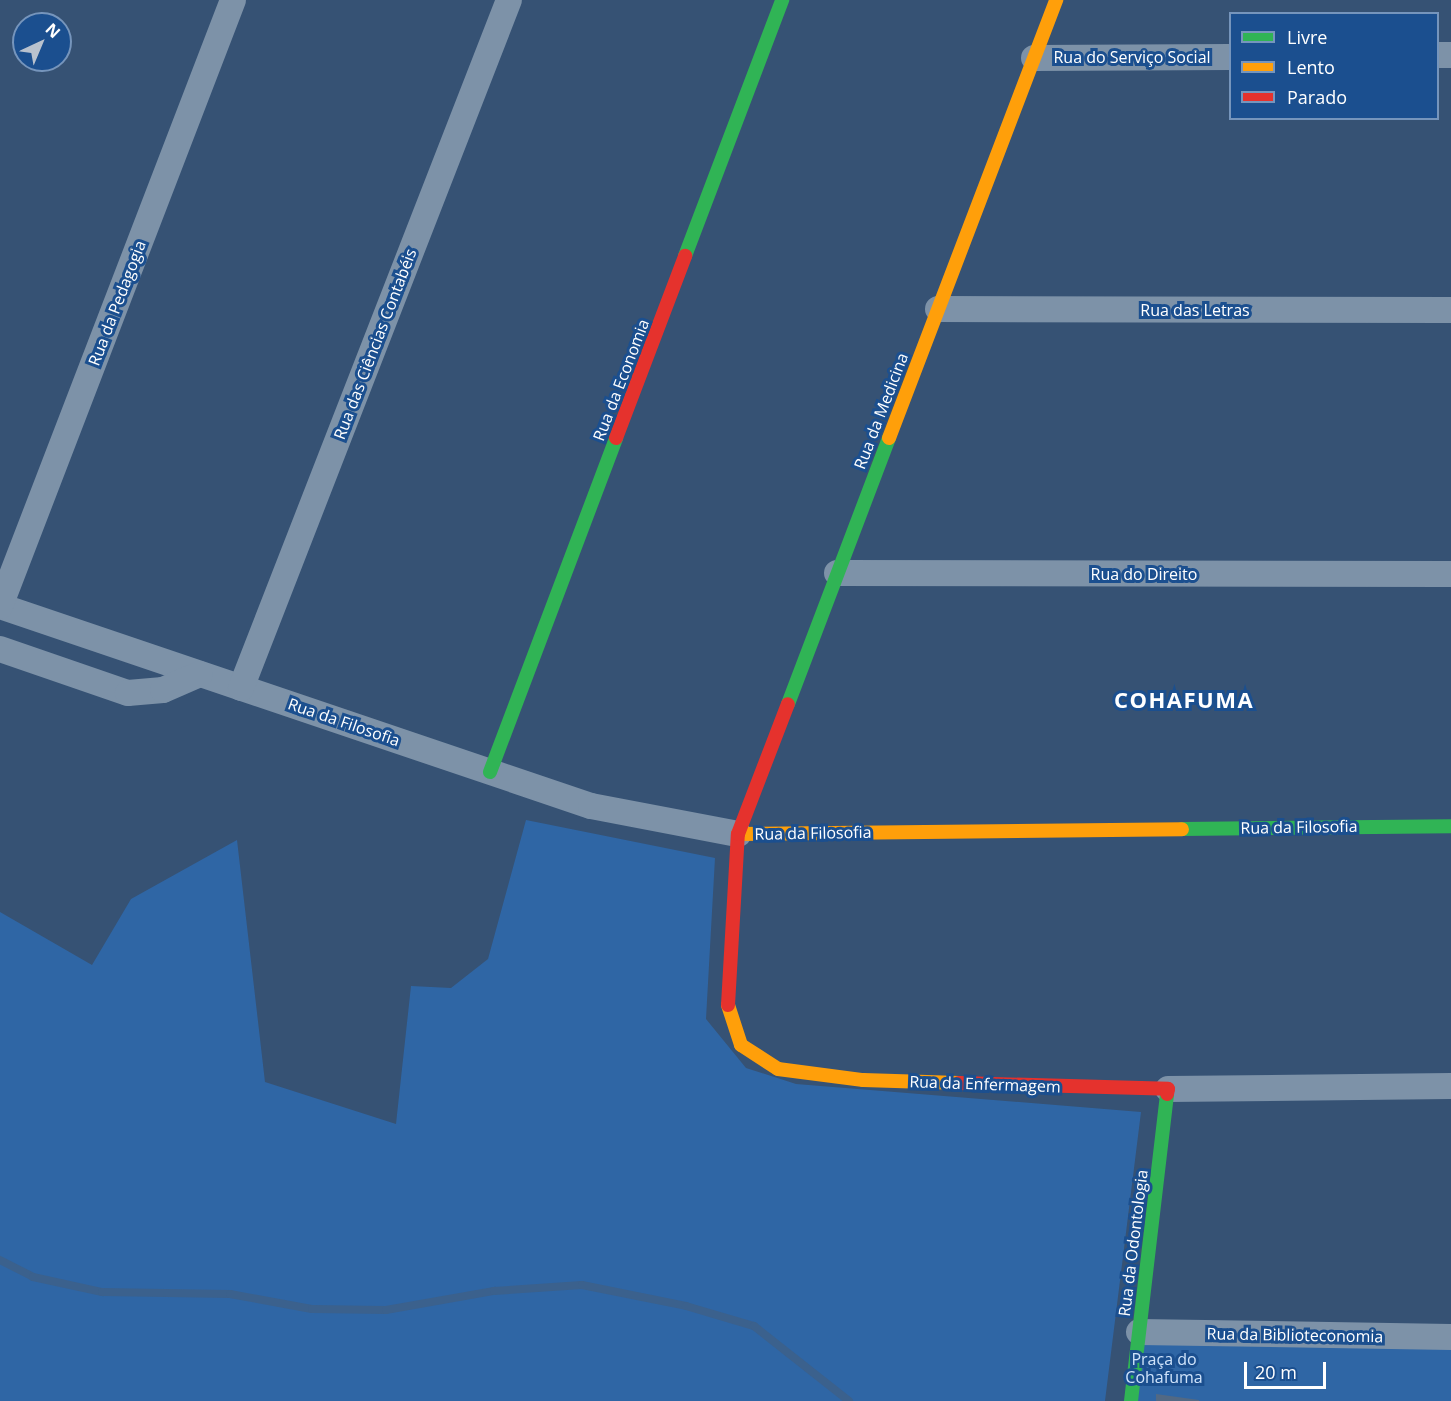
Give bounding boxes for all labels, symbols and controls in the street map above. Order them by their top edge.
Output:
north arrow [12,12,72,72]
legend [1229,12,1439,120]
text: N [41,18,65,43]
text: Livre [1287,25,1327,49]
street label: Rua do Serviço Social [1053,47,1211,67]
text: Lento [1287,55,1335,79]
text: Parado [1287,85,1347,109]
street label: Rua da Pedagogia [84,238,150,368]
street label: Rua das Ciências Contabéis [330,246,420,442]
street label: Rua das Letras [1140,300,1250,320]
street label: Rua da Economia [589,316,653,444]
street label: Rua da Medicina [850,350,912,472]
street label: Rua do Direito [1091,564,1197,584]
district label: COHAFUMA [1114,687,1254,713]
street label: Rua da Filosofia [286,694,402,750]
street label: Rua da Filosofia [1240,816,1358,838]
street label: Rua da Filosofia [754,822,872,844]
street label: Rua da Enfermagem [909,1072,1061,1096]
street label: Rua da Odontologia [1114,1168,1152,1318]
street label: Rua da Biblioteconomia [1207,1324,1383,1346]
park label: Praça do Cohafuma [1125,1349,1203,1387]
scale bar [1247,1350,1330,1388]
text: 20 m [1255,1360,1297,1384]

